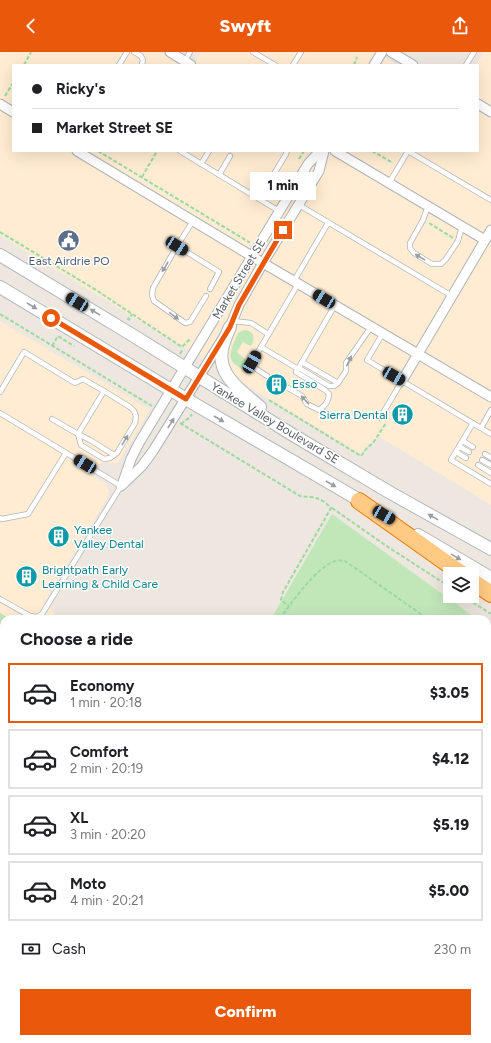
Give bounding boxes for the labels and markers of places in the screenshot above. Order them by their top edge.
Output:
public building icon: East Airdrie PO [56,227,82,253]
place label: East Airdrie PO [29,254,109,268]
building icon: Esso [263,371,289,397]
place label: Esso [292,377,317,391]
building icon: Sierra Dental [390,402,416,428]
place label: Sierra Dental [319,408,388,422]
place label: Yankee Valley Dental [74,523,144,551]
building icon: Yankee Valley Dental [45,524,71,550]
place label: Brightpath Early Learning & Child Care [42,563,158,591]
building icon: Brightpath Early Learning & Child Care [14,564,40,590]

